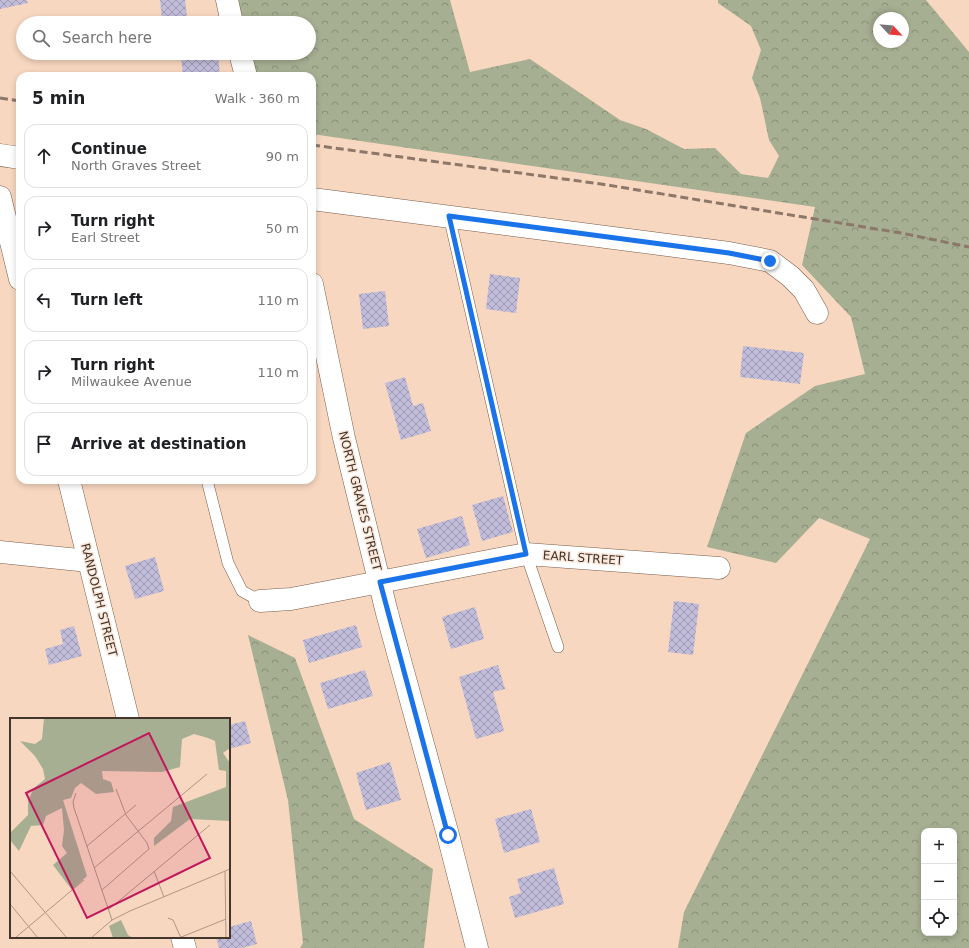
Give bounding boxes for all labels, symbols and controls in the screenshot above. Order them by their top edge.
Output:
north arrow [873,12,909,48]
search box [16,16,316,60]
icon: search [30,27,52,49]
text: Search here [62,29,152,47]
text: 5 min [32,88,85,108]
text: Walk · 360 m [215,91,300,106]
text: Continue [71,140,147,158]
icon: ahead [33,145,55,167]
text: 90 m [266,149,299,164]
text: North Graves Street [71,158,201,173]
text: Turn right [71,212,155,230]
icon: right [33,217,55,239]
text: 50 m [266,221,299,236]
text: Earl Street [71,230,140,245]
route end [761,252,779,270]
icon: left [33,289,55,311]
text: Turn left [71,291,143,309]
text: 110 m [257,293,299,308]
text: Turn right [71,356,155,374]
icon: right [33,361,55,383]
text: 110 m [257,365,299,380]
text: Milwaukee Avenue [71,374,192,389]
street label: NORTH GRAVES STREET [336,430,384,573]
icon: arrive [33,433,55,455]
text: Arrive at destination [71,435,246,453]
street label: RANDOLPH STREET [78,542,120,659]
street label: EARL STREET [542,548,624,568]
inset map [10,718,230,938]
route start [439,826,457,844]
map controls [921,828,957,936]
button: + [921,828,957,864]
button: − [921,864,957,900]
button: locate [921,900,957,936]

